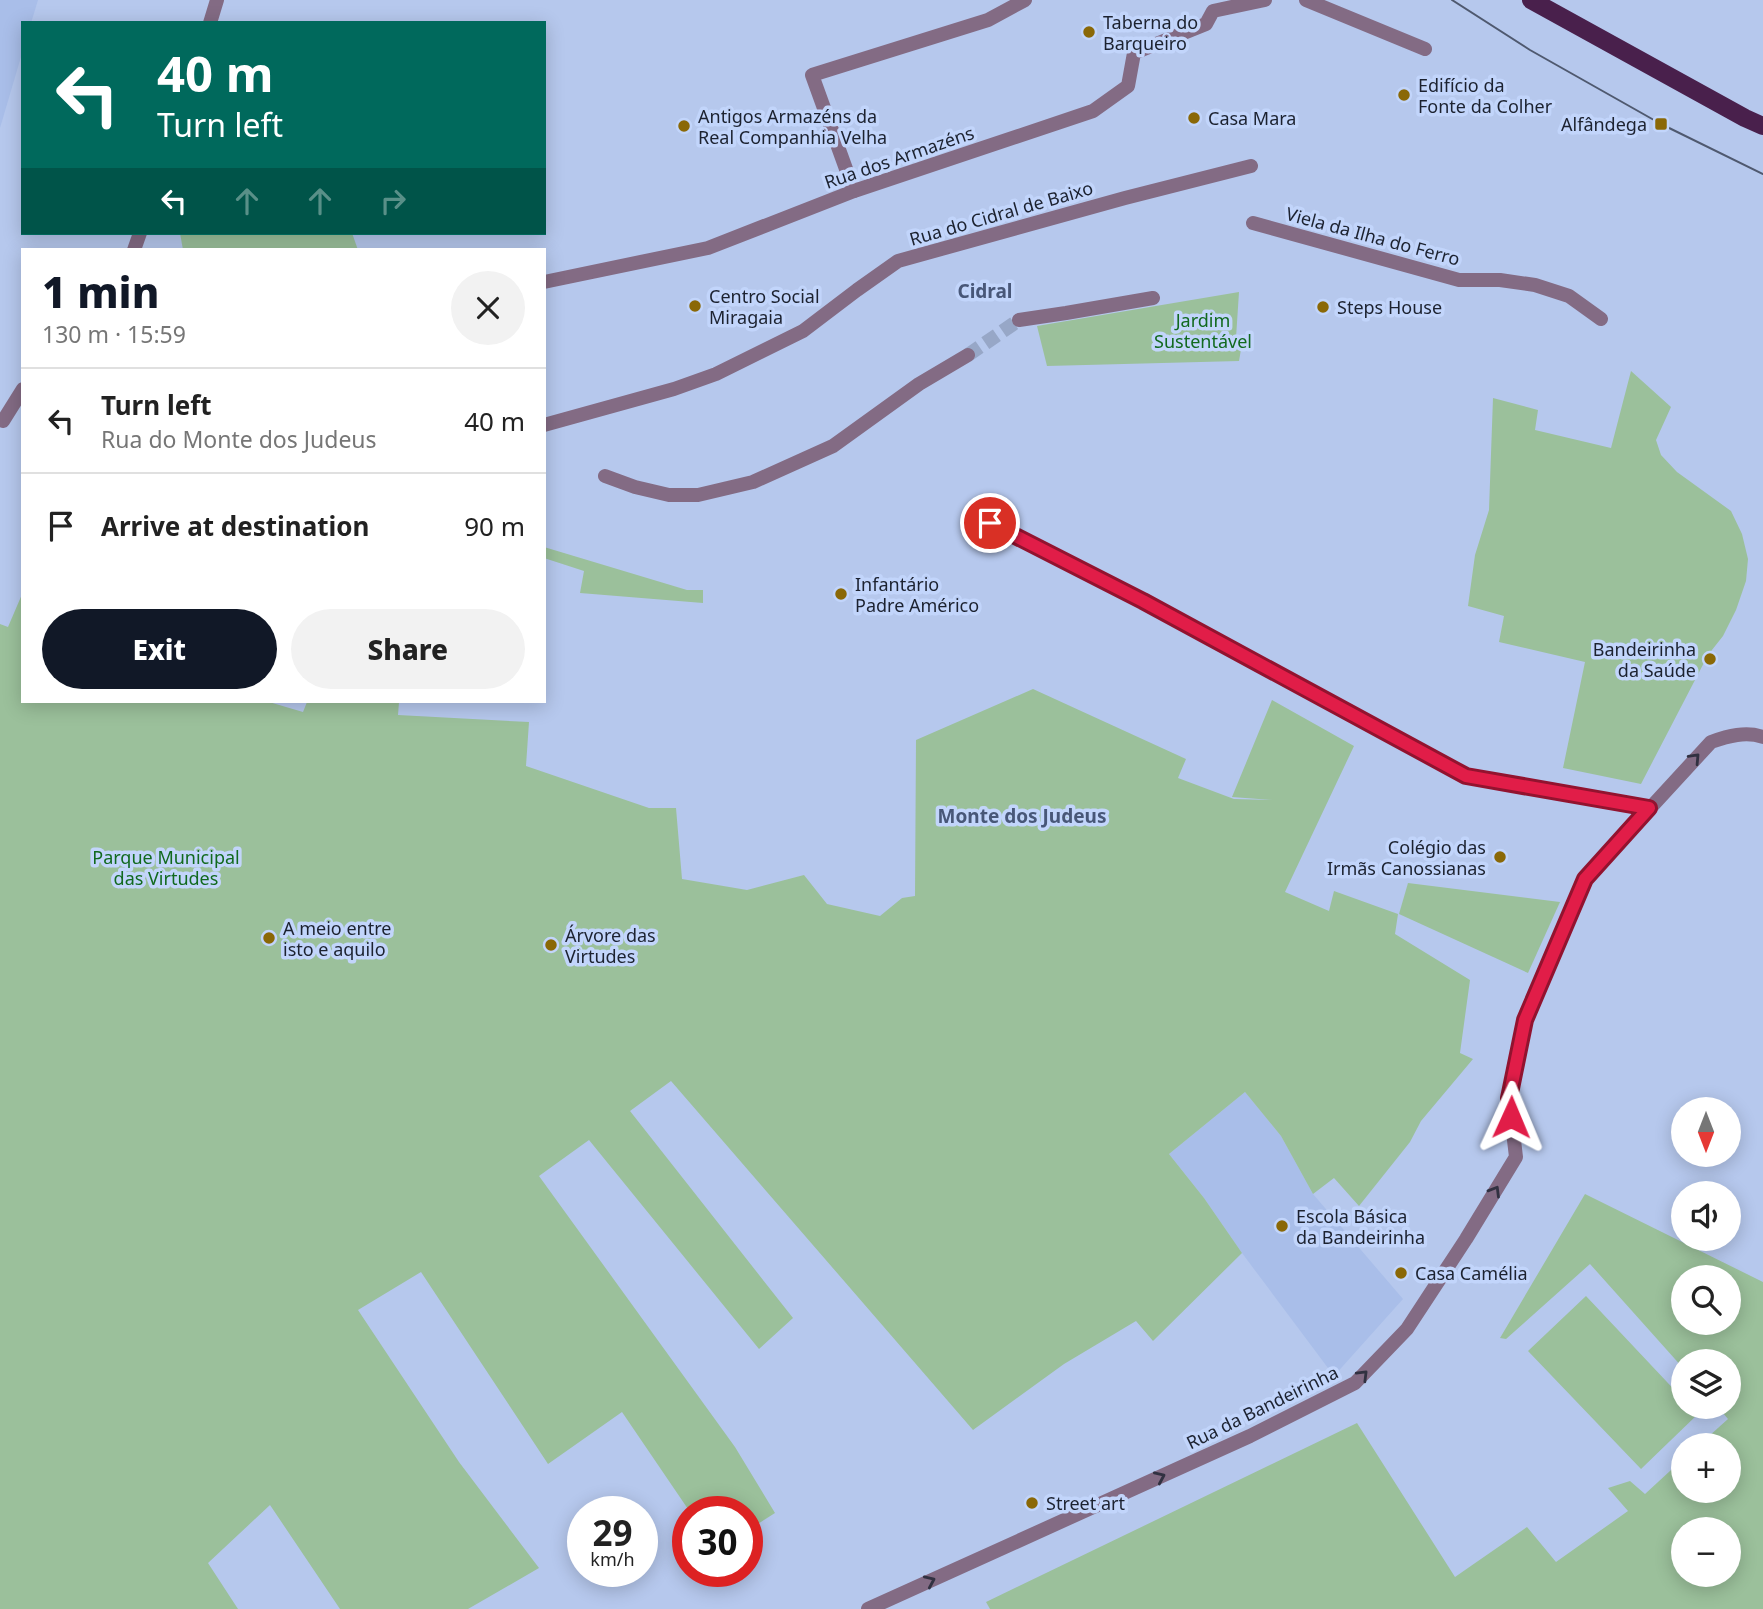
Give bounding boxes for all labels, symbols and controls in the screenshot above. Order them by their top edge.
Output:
place label: Taberna do Barqueiro [1103,10,1198,55]
marker: Taberna do Barqueiro [1081,24,1097,40]
text: 40 m [157,40,274,106]
icon: left [42,49,133,140]
place label: Edifício da Fonte da Colher [1418,73,1553,118]
marker: Edifício da Fonte da Colher [1396,87,1412,103]
text: Turn left [157,103,283,146]
place label: Antigos Armazéns da Real Companhia Velha [698,104,887,149]
place label: Casa Mara [1208,106,1296,130]
marker: Casa Mara [1186,110,1202,126]
place label: Alfândega [1561,112,1647,136]
marker: Alfândega [1653,116,1669,132]
marker: Antigos Armazéns da Real Companhia Velha [676,118,692,134]
street label: Rua dos Armazéns [821,120,977,194]
street label: Rua do Cidral de Baixo [907,175,1095,251]
icon: left [155,182,193,220]
icon: ahead [228,182,266,220]
icon: ahead [301,182,339,220]
icon: right [374,182,412,220]
street label: Viela da Ilha do Ferro [1283,201,1463,271]
text: 1 min [42,263,159,320]
button: close [451,271,525,345]
district label: Cidral [957,278,1013,304]
place label: Centro Social Miragaia [709,284,820,329]
place label: Steps House [1337,295,1442,319]
marker: Centro Social Miragaia [687,298,703,314]
marker: Steps House [1315,299,1331,315]
park label: Jardim Sustentável [1154,308,1252,353]
text: 130 m · 15:59 [42,318,186,350]
text: Turn left [101,387,212,423]
icon: left [42,402,80,440]
text: 40 m [464,403,525,439]
text: Rua do Monte dos Judeus [101,423,377,455]
pin [960,493,1020,553]
icon: arrive [971,504,1009,542]
icon: arrive [42,507,80,545]
text: Arrive at destination [101,508,370,544]
text: 90 m [464,508,525,544]
place label: Infantário Padre Américo [855,572,979,617]
marker: Infantário Padre Américo [833,586,849,602]
button: Exit [42,609,277,689]
button: Share [291,609,525,689]
place label: Bandeirinha da Saúde [1593,637,1696,682]
marker: Bandeirinha da Saúde [1702,651,1718,667]
one-way arrow [1687,753,1700,766]
district label: Monte dos Judeus [938,803,1106,829]
place label: Colégio das Irmãs Canossianas [1327,835,1486,880]
park label: Parque Municipal das Virtudes [92,845,240,890]
marker: Colégio das Irmãs Canossianas [1492,849,1508,865]
place label: A meio entre isto e aquilo [283,916,391,961]
place label: Árvore das Virtudes [565,923,656,968]
marker: A meio entre isto e aquilo [261,930,277,946]
marker: Árvore das Virtudes [543,937,559,953]
position arrow [1474,1080,1548,1154]
north arrow [1671,1097,1741,1167]
map controls [1671,1097,1741,1587]
button: sound [1671,1181,1741,1251]
one-way arrow [1487,1186,1500,1199]
place label: Escola Básica da Bandeirinha [1296,1204,1425,1249]
marker: Escola Básica da Bandeirinha [1274,1218,1290,1234]
place label: Casa Camélia [1415,1261,1528,1285]
marker: Casa Camélia [1393,1265,1409,1281]
button: search [1671,1265,1741,1335]
button: layers [1671,1349,1741,1419]
street label: Rua da Bandeirinha [1182,1360,1342,1454]
one-way arrow [1354,1370,1367,1383]
button: + [1671,1433,1741,1503]
one-way arrow [1153,1471,1165,1485]
place label: Street art [1046,1491,1125,1515]
marker: Street art [1024,1495,1040,1511]
speed limit sign: 30 [672,1496,763,1587]
text: 29 [592,1509,633,1556]
button: − [1671,1517,1741,1587]
text: km/h [590,1547,635,1571]
one-way arrow [923,1575,936,1589]

